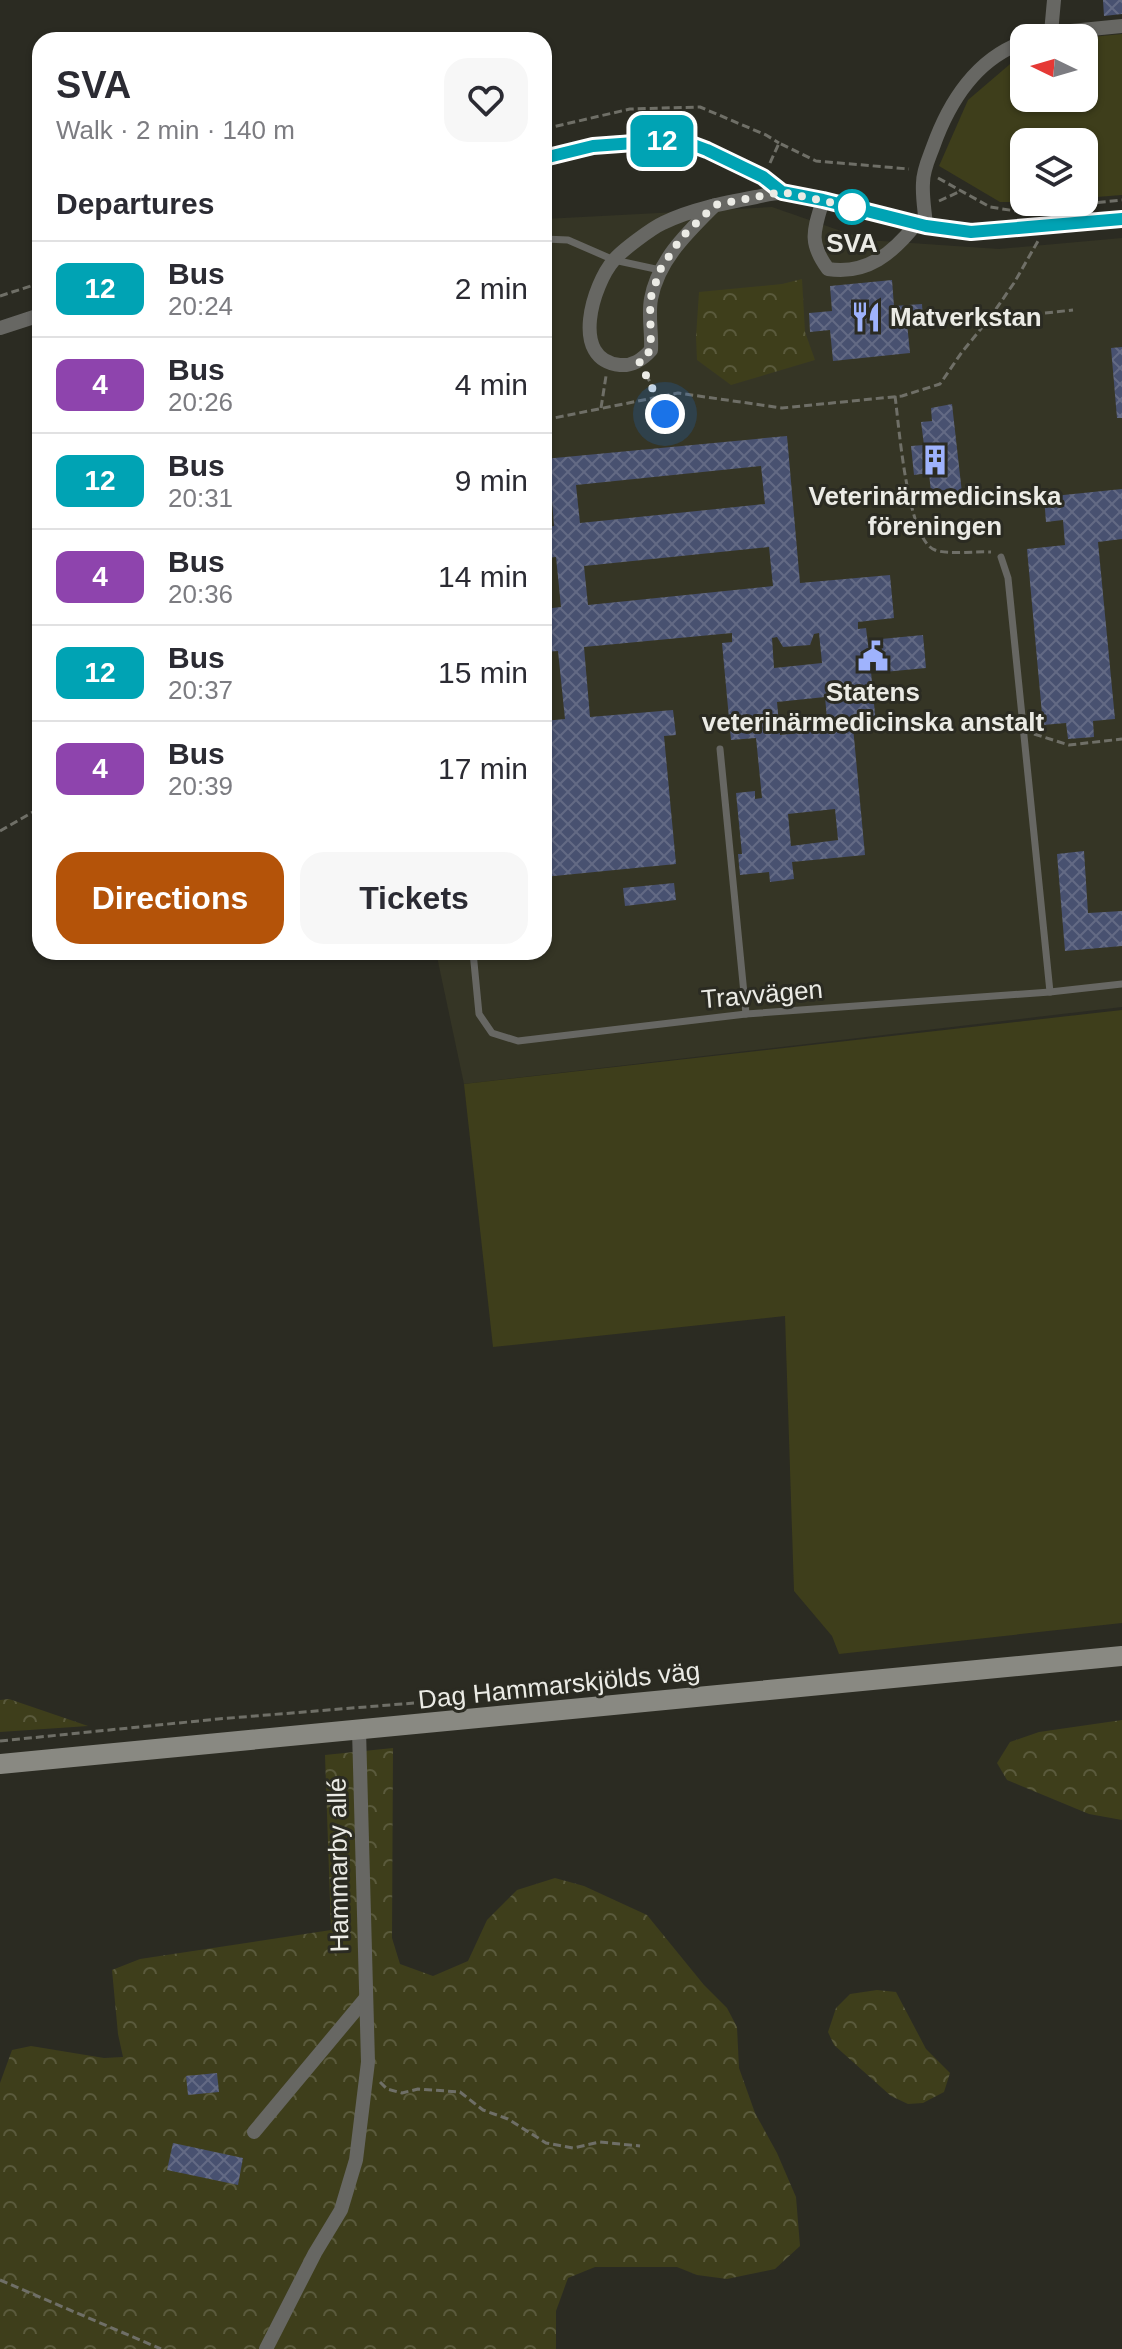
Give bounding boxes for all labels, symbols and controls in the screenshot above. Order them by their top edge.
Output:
north arrow [1010,24,1098,112]
map controls [1010,24,1098,216]
button: heart [444,58,528,142]
text: SVA [56,64,131,106]
text: Walk · 2 min · 140 m [56,115,295,145]
line badge: 12 [626,115,698,167]
text: 12 [646,125,678,156]
button: layers [1010,128,1098,216]
text: Departures [56,187,214,220]
marker: SVA [835,190,869,224]
place label: SVA [826,228,878,258]
text: Bus [168,257,225,290]
text: 2 min [455,272,528,305]
text: 12 [84,273,116,304]
text: 20:24 [168,291,233,321]
restaurant icon: Matverkstan [849,300,883,334]
place label: Matverkstan [890,302,1042,332]
text: Bus [168,353,225,386]
text: 4 min [455,368,528,401]
text: 4 [92,369,108,400]
text: 20:26 [168,387,233,417]
your location [645,394,685,434]
building icon: Veterinärmedicinska föreningen [918,443,952,477]
text: Bus [168,449,225,482]
text: 9 min [455,464,528,497]
text: 12 [84,465,116,496]
place label: Veterinärmedicinska föreningen [809,481,1062,541]
text: 20:31 [168,483,233,513]
text: Bus [168,545,225,578]
text: 14 min [438,560,528,593]
text: 4 [92,561,108,592]
text: 20:36 [168,579,233,609]
public building icon: Statens veterinärmedicinska anstalt [856,639,890,673]
text: Bus [168,641,225,674]
text: 15 min [438,656,528,689]
text: 12 [84,657,116,688]
text: 20:37 [168,675,233,705]
place label: Statens veterinärmedicinska anstalt [702,677,1045,737]
text: Bus [168,737,225,770]
text: 17 min [438,752,528,785]
text: 4 [92,753,108,784]
text: 20:39 [168,771,233,801]
button: Directions [56,852,284,944]
button: Tickets [300,852,528,944]
street label: Travvägen [700,974,824,1014]
street label: Dag Hammarskjölds väg [417,1655,701,1715]
street label: Hammarby allé [321,1777,355,1953]

